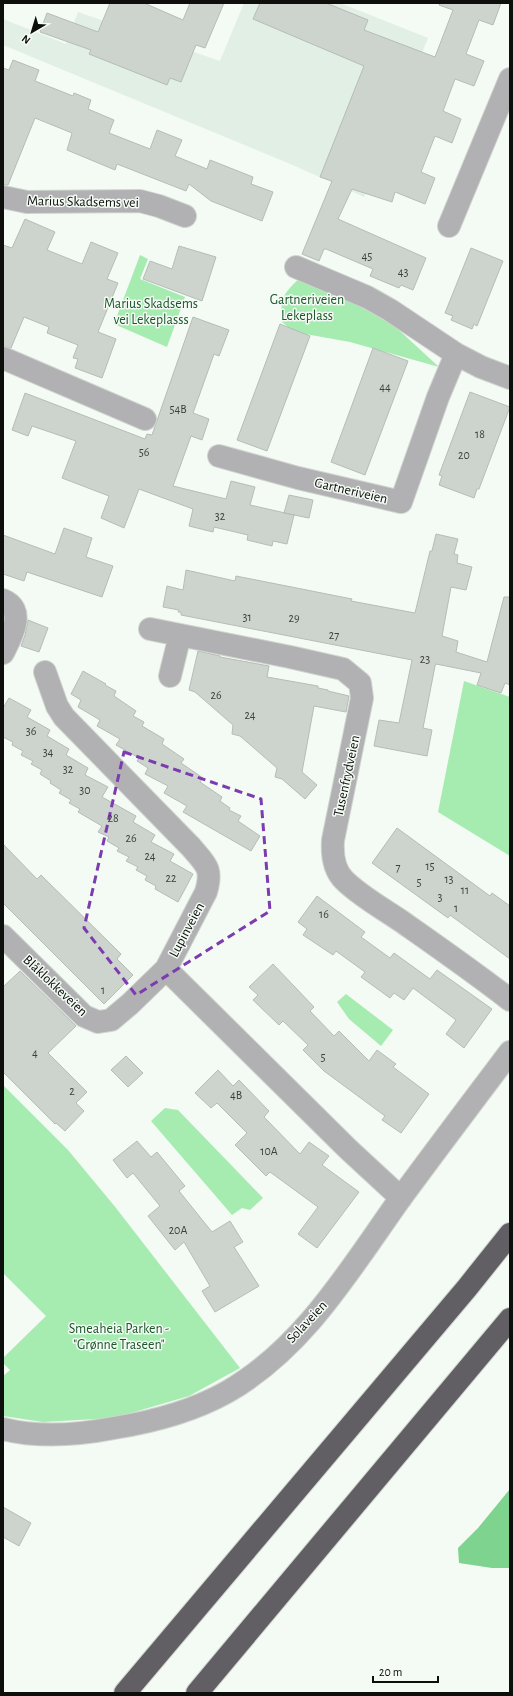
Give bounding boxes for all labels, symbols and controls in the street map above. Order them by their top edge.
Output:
north arrow [12,12,52,52]
text: N [20,33,33,46]
street label: Marius Skadsems vei [27,194,139,210]
house number: 45 [362,250,372,262]
house number: 43 [398,266,408,278]
park label: Gartneriveien Lekeplass [270,293,344,323]
park label: Marius Skadsems vei Lekeplasss [104,297,198,327]
house number: 44 [379,381,391,393]
house number: 54B [169,403,187,415]
house number: 18 [475,428,485,440]
house number: 56 [139,446,150,458]
house number: 20 [458,449,470,461]
street label: Gartneriveien [313,476,389,506]
house number: 32 [215,510,226,522]
house number: 31 [242,611,252,623]
house number: 29 [288,612,300,624]
house number: 27 [329,629,339,641]
house number: 23 [420,653,430,665]
house number: 26 [210,689,222,701]
house number: 24 [244,709,256,721]
house number: 36 [26,725,37,737]
street label: Tusenfrydveien [332,734,362,818]
house number: 34 [43,746,54,758]
house number: 32 [63,763,74,775]
house number: 30 [79,784,91,796]
house number: 28 [107,812,119,824]
house number: 26 [125,832,137,844]
house number: 24 [144,850,156,862]
house number: 15 [425,860,435,872]
house number: 7 [395,861,401,873]
house number: 22 [166,872,177,884]
house number: 13 [444,873,454,885]
house number: 5 [416,876,422,888]
house number: 11 [461,884,469,896]
house number: 3 [438,891,443,903]
street label: Lupinveien [167,900,207,960]
house number: 1 [454,902,458,914]
house number: 16 [319,908,329,920]
street label: Blåklokkeveien [20,953,90,1019]
house number: 1 [101,984,105,996]
house number: 4 [32,1047,38,1059]
house number: 5 [320,1051,326,1063]
house number: 2 [69,1085,75,1097]
house number: 4B [230,1089,242,1101]
house number: 10A [260,1145,278,1157]
house number: 20A [169,1224,187,1236]
street label: Solaveien [284,1298,330,1346]
park label: Smeaheia Parken - "Grønne Traseen" [69,1322,169,1352]
scale bar [373,1658,438,1684]
text: 20 m [379,1666,402,1678]

